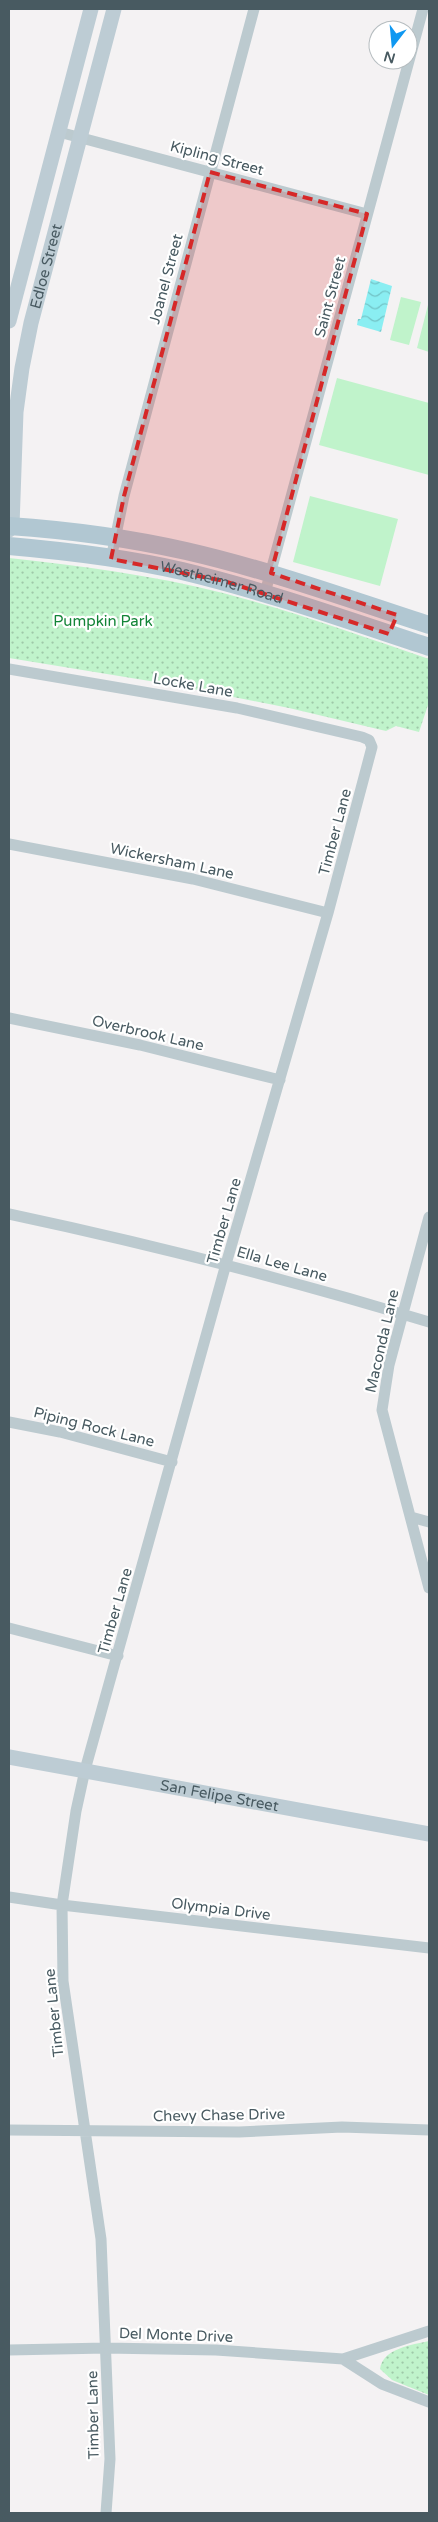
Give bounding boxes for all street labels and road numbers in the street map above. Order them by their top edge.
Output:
street label: Kipling Street [168,137,266,179]
street label: Edloe Street [26,222,66,311]
street label: Joanel Street [145,232,187,326]
street label: Saint Street [311,254,349,339]
street label: Westheimer Road [158,557,285,608]
street label: Locke Lane [152,669,234,701]
street label: Timber Lane [315,787,355,877]
street label: Wickersham Lane [108,839,236,883]
street label: Overbrook Lane [90,1011,206,1055]
street label: Timber Lane [203,1176,245,1266]
street label: Ella Lee Lane [235,1242,329,1286]
street label: Maconda Lane [361,1288,403,1394]
street label: Piping Rock Lane [32,1403,156,1451]
street label: Timber Lane [94,1566,136,1656]
street label: San Felipe Street [159,1776,280,1815]
street label: Olympia Drive [170,1894,272,1924]
street label: Timber Lane [40,1968,68,2058]
street label: Chevy Chase Drive [153,2105,285,2125]
street label: Del Monte Drive [119,2324,233,2346]
street label: Timber Lane [83,2370,103,2460]

